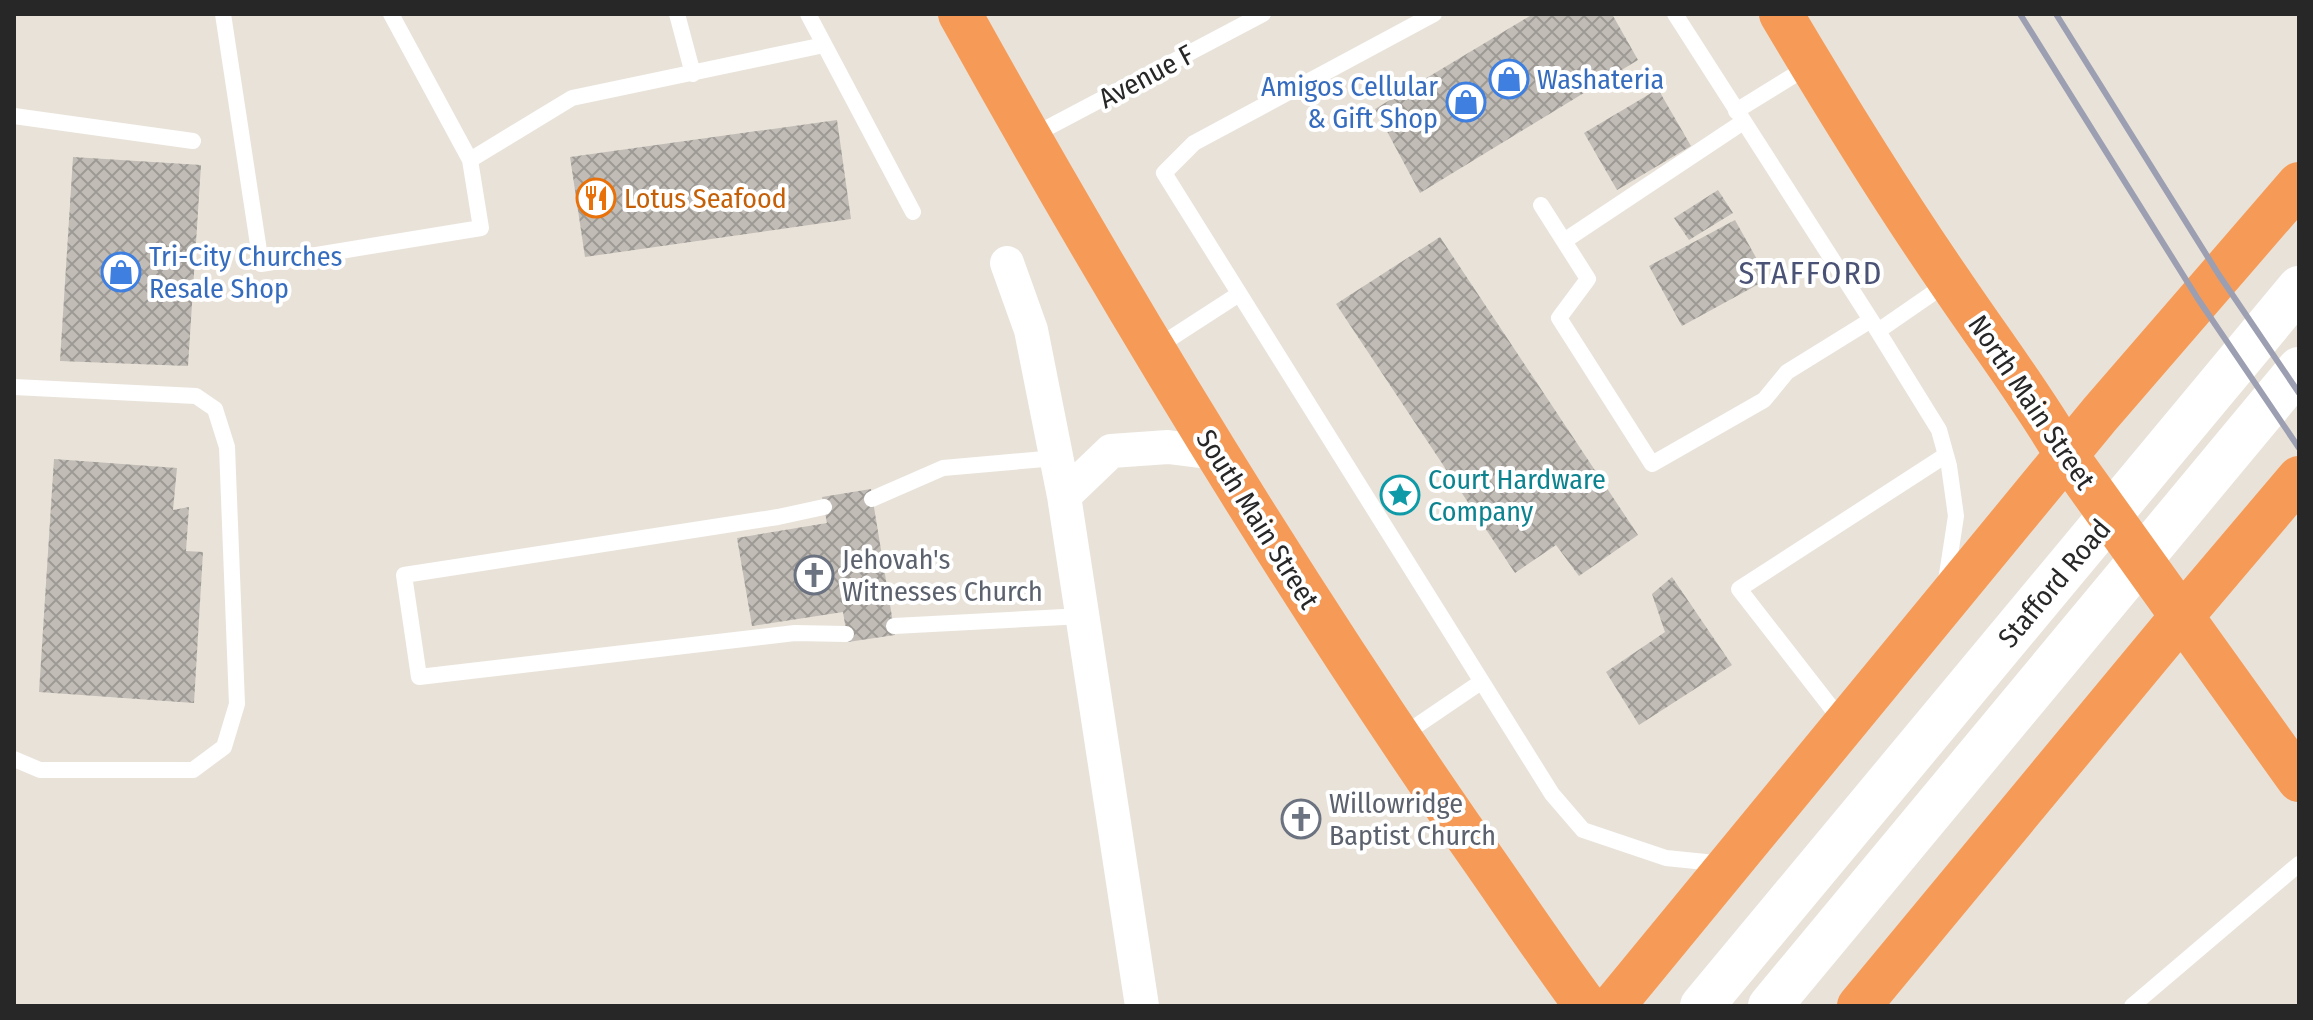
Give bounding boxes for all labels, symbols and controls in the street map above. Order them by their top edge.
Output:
street label: Avenue F [1093,38,1199,115]
shop icon: Washateria [1488,58,1530,100]
place label: Washateria [1537,63,1664,96]
place label: Amigos Cellular & Gift Shop [1261,70,1438,135]
shop icon: Amigos Cellular & Gift Shop [1445,81,1487,123]
restaurant icon: Lotus Seafood [575,177,617,219]
place label: Lotus Seafood [624,182,787,215]
place label: Tri-City Churches Resale Shop [149,240,343,305]
shop icon: Tri-City Churches Resale Shop [100,251,142,293]
district label: STAFFORD [1739,254,1883,292]
street label: North Main Street [1961,309,2102,496]
street label: South Main Street [1189,424,1326,615]
place label: Court Hardware Company [1428,463,1606,528]
place icon: Court Hardware Company [1379,474,1421,516]
street label: Stafford Road [1991,513,2117,654]
place label: Jehovah's Witnesses Church [842,543,1043,608]
church icon: Jehovah's Witnesses Church [793,554,835,596]
place label: Willowridge Baptist Church [1329,787,1496,852]
church icon: Willowridge Baptist Church [1280,798,1322,840]

